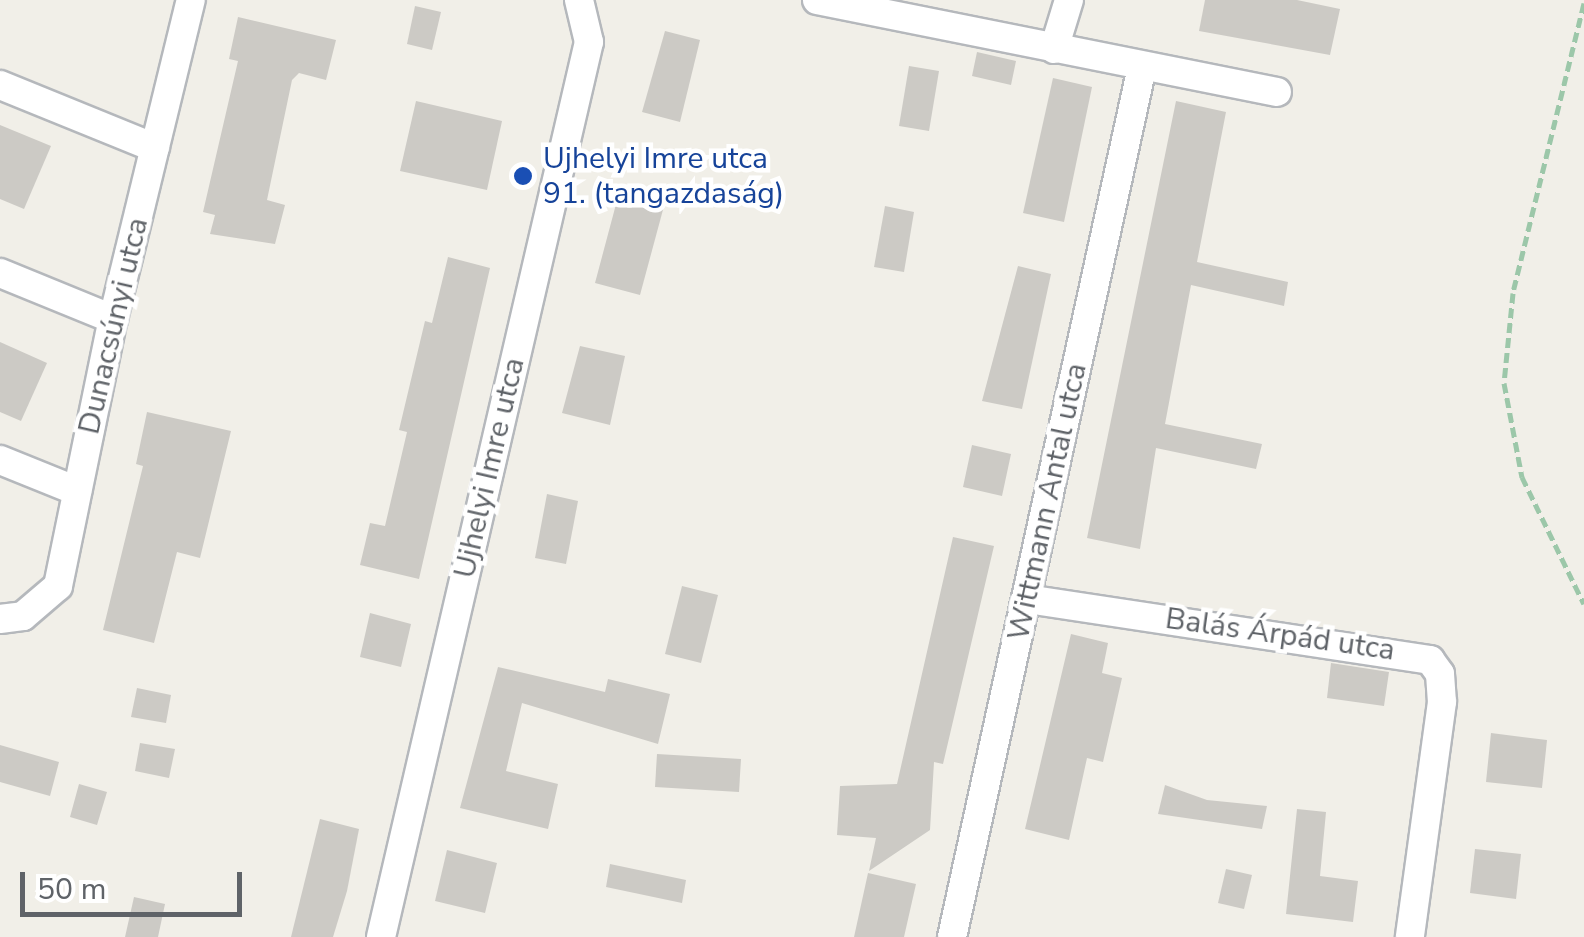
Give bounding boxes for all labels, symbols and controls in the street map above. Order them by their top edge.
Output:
place label: Ujhelyi Imre utca 91. (tangazdaság) [543,141,784,212]
marker: Ujhelyi Imre utca 91. (tangazdaság) [512,165,534,187]
street label: Dunacsúnyi utca [72,214,156,438]
street label: Ujhelyi Imre utca [447,354,533,582]
street label: Wittmann Antal utca [1001,360,1095,644]
street label: Balás Árpád utca [1163,601,1397,669]
scale bar [25,852,248,914]
text: 50 m [37,869,106,910]

